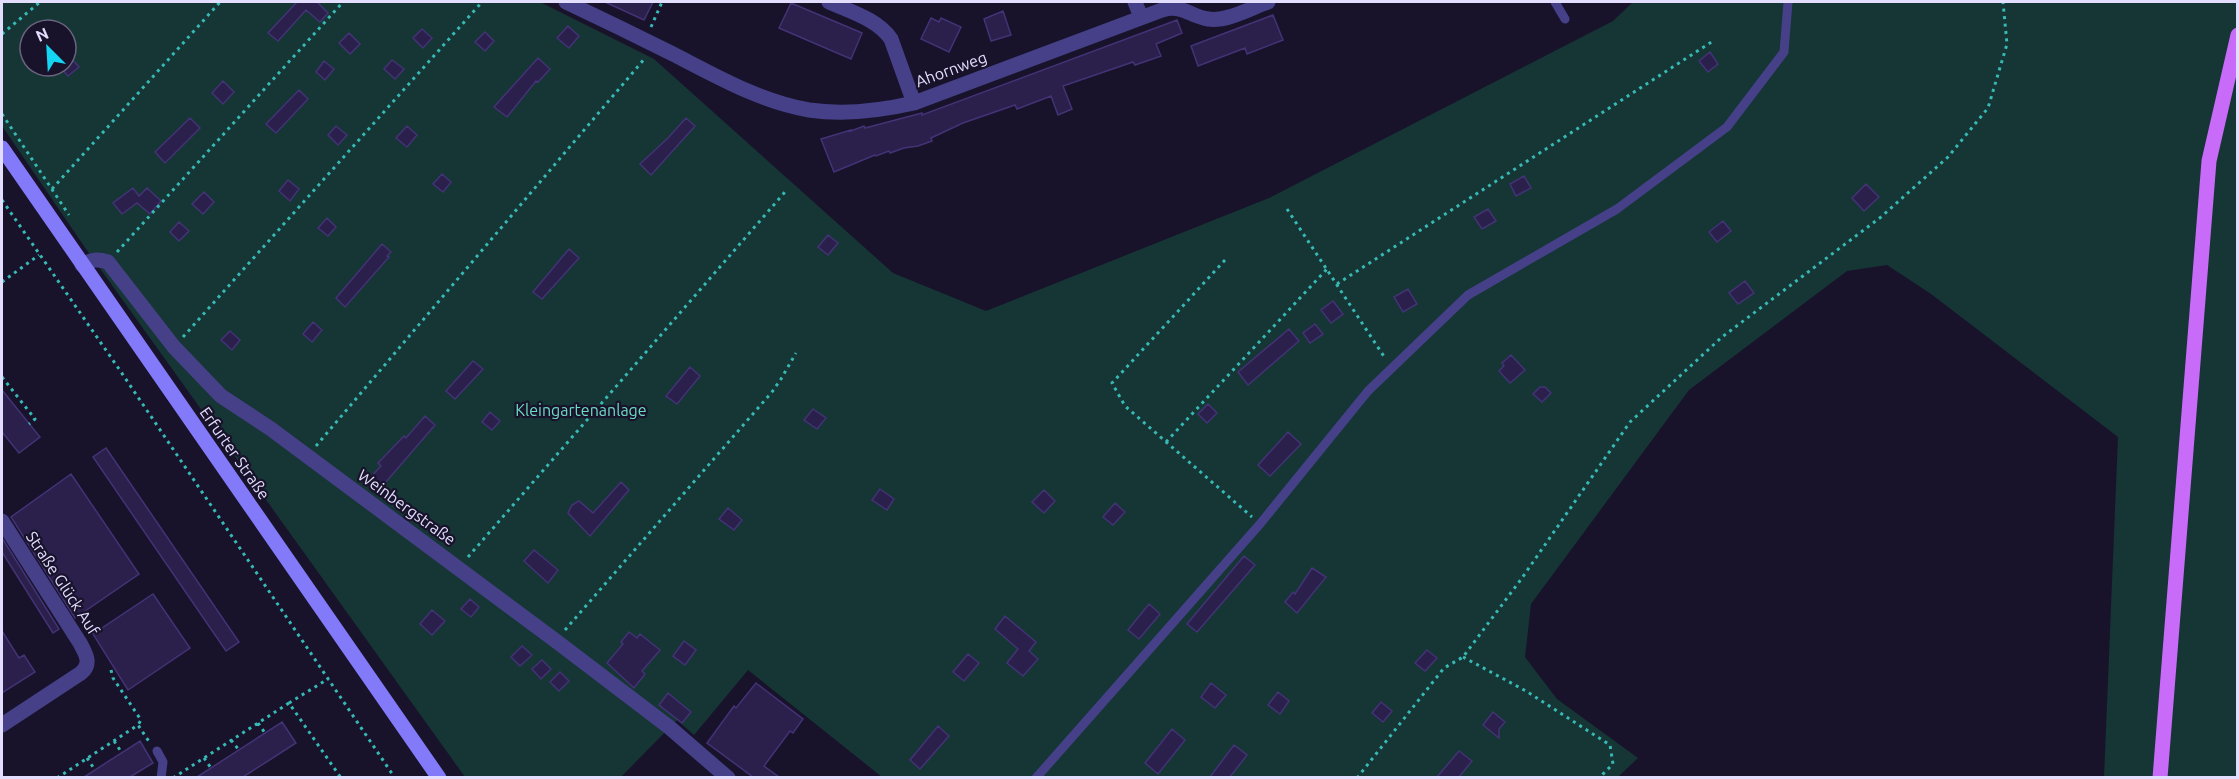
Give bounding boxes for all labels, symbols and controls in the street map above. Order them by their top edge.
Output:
north arrow [18,18,78,78]
text: N [33,24,51,45]
street label: Ahornweg [913,48,989,90]
park label: Kleingartenanlage [515,401,647,419]
street label: Erfurter Straße [196,403,274,503]
street label: Weinbergstraße [355,466,459,548]
street label: Straße Glück Auf [23,528,104,639]

